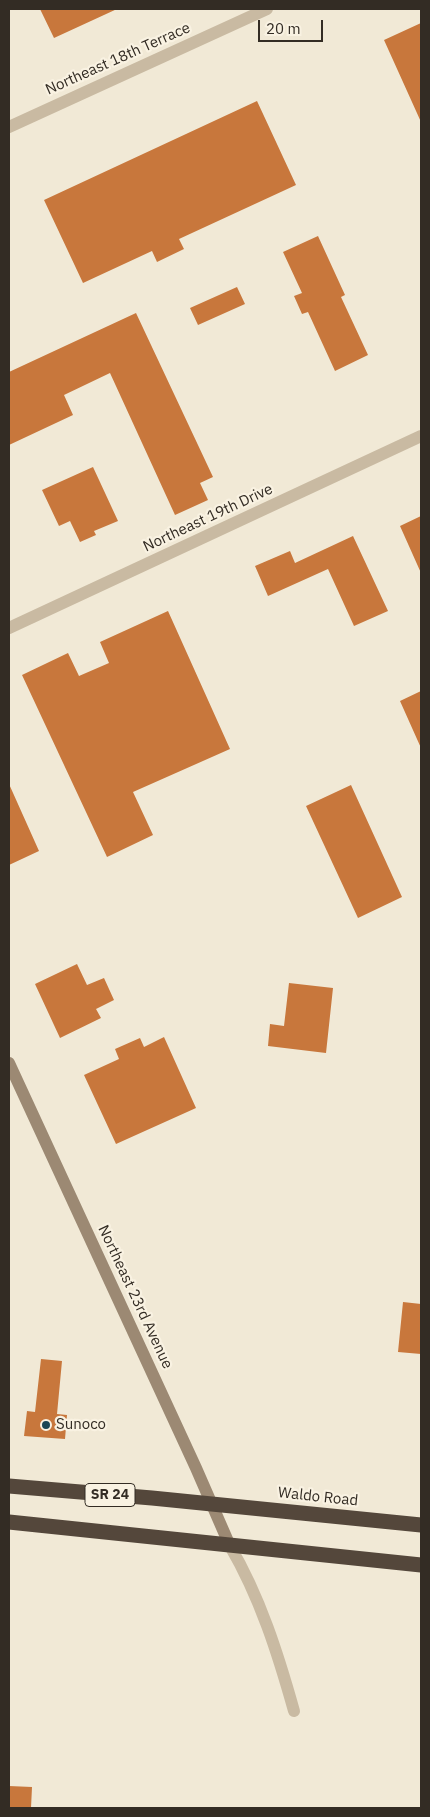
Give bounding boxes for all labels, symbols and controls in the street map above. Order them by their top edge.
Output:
scale bar [260,10,325,42]
street label: Northeast 18th Terrace [43,19,193,99]
text: 20 m [266,19,301,38]
street label: Northeast 19th Drive [140,480,276,556]
street label: Northeast 23rd Avenue [94,1222,176,1372]
place label: Sunoco [56,1416,106,1434]
marker: Sunoco [40,1419,52,1431]
road number: SR 24 [85,1484,135,1506]
street label: Waldo Road [277,1484,359,1510]

